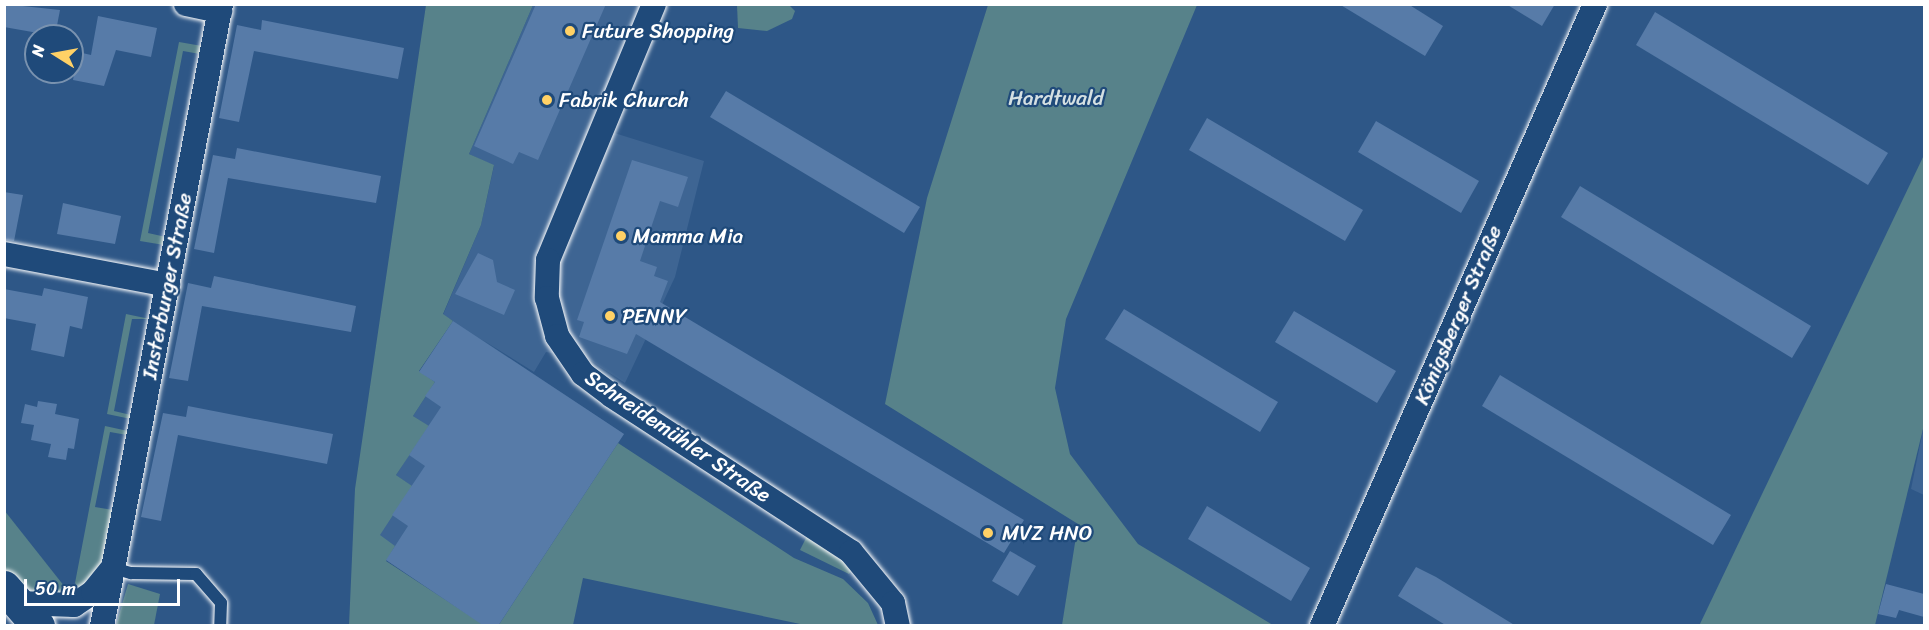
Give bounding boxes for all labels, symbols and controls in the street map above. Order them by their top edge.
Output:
place label: Future Shopping [582,18,734,44]
north arrow [24,24,84,84]
marker: Future Shopping [563,24,577,38]
text: N [23,43,53,59]
park label: Hardtwald [1008,85,1104,111]
place label: Fabrik Church [559,87,689,113]
marker: Fabrik Church [540,93,554,107]
street label: Insterburger Straße [137,190,197,382]
street label: Königsberger Straße [1409,222,1507,408]
place label: Mamma Mia [633,223,742,249]
marker: Mamma Mia [614,229,628,243]
place label: PENNY [622,303,687,329]
marker: PENNY [603,309,617,323]
street label: Schneidemühler Straße [580,364,776,508]
place label: MVZ HNO [1002,520,1092,546]
marker: MVZ HNO [979,524,997,542]
scale bar [27,567,183,605]
text: 50 m [35,573,76,605]

